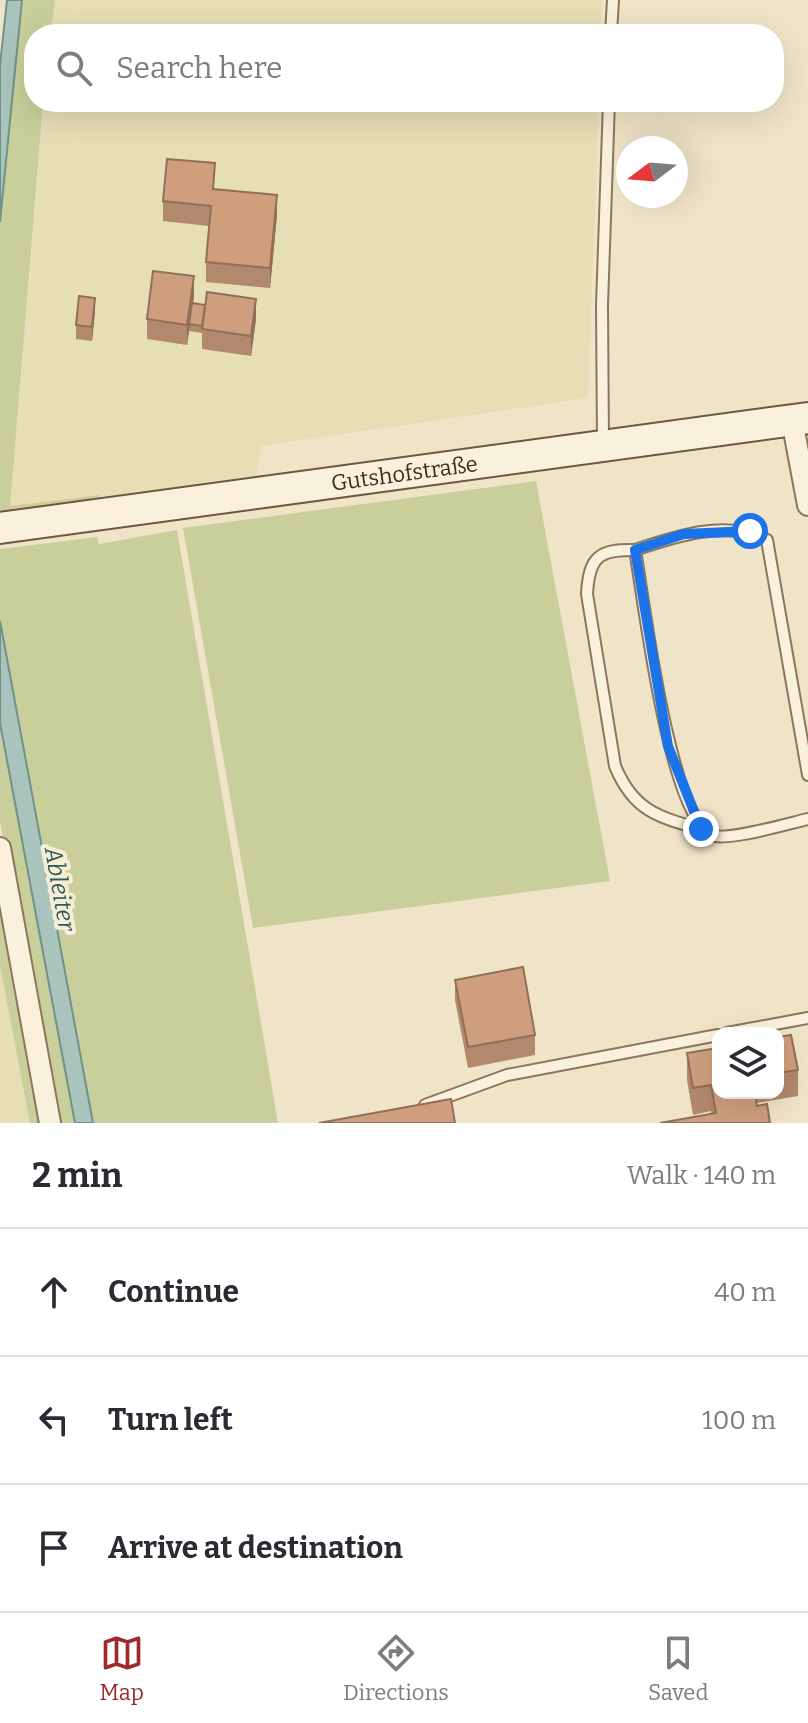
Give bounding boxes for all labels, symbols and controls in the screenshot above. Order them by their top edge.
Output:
search box [24,24,784,112]
icon: search [52,46,96,90]
text: Search here [116,50,283,86]
north arrow [616,136,688,208]
street label: Gutshofstraße [329,450,479,497]
route start [732,513,768,549]
route end [683,811,719,847]
water label: Ableiter [39,844,81,934]
map controls [712,1027,784,1099]
button: layers [712,1027,784,1099]
text: 2 min [32,1155,122,1196]
text: Walk · 140 m [627,1160,776,1191]
icon: ahead [32,1270,76,1314]
text: Continue [108,1274,239,1310]
text: 40 m [714,1277,776,1308]
icon: left [32,1398,76,1442]
text: Turn left [108,1402,233,1438]
text: 100 m [702,1405,776,1436]
icon: arrive [32,1526,76,1570]
text: Arrive at destination [108,1530,403,1566]
tab: Map [100,1631,144,1706]
tab: Directions [343,1631,449,1706]
tab: Saved [648,1631,708,1706]

